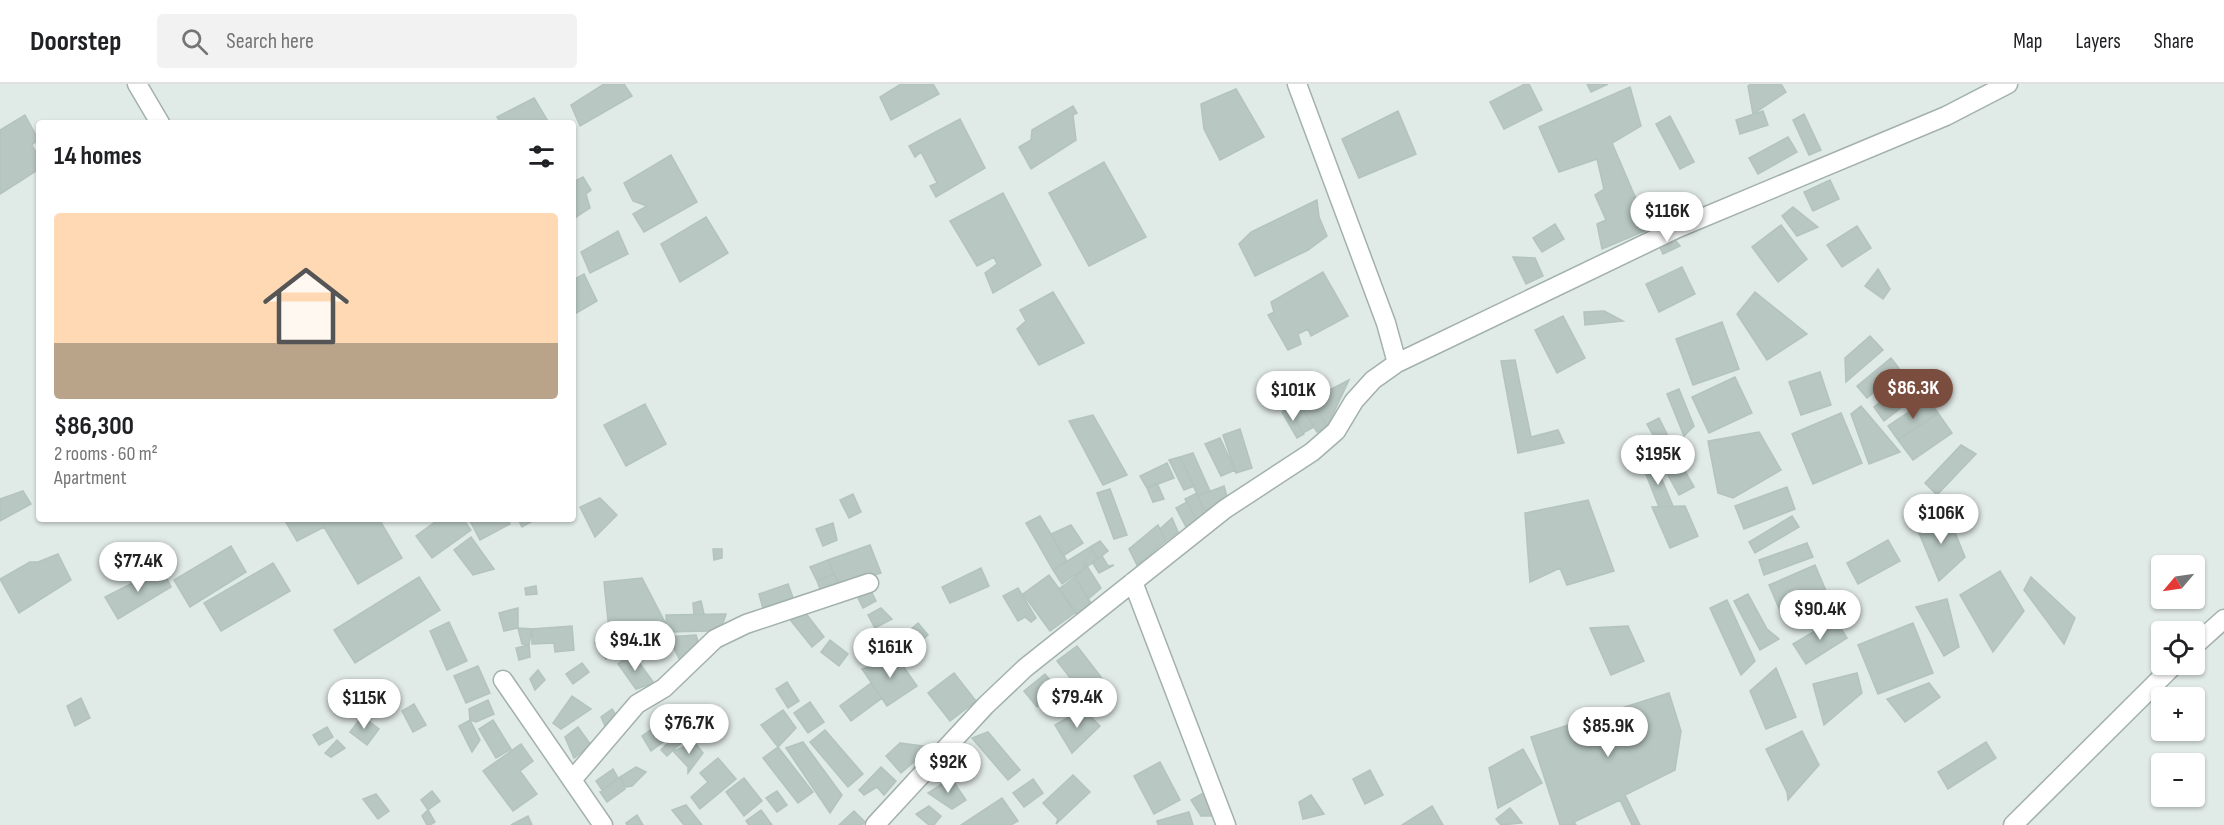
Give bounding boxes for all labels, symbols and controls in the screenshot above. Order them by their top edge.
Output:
search box [157,14,577,68]
text: Doorstep [30,25,121,58]
icon: search [178,25,211,58]
text: Search here [226,28,314,55]
text: Map [2013,29,2042,54]
text: Layers [2075,29,2121,54]
text: Share [2154,29,2194,54]
icon: filters [525,140,558,173]
text: 14 homes [54,141,142,172]
pin: $116K [1625,192,1709,243]
text: $116K [1644,199,1690,223]
icon: home [252,252,360,360]
pin: $86.3K [1864,369,1962,420]
pin: $101K [1251,371,1335,422]
text: $86.3K [1887,376,1939,400]
text: $101K [1270,378,1316,402]
text: $86,300 [54,411,134,442]
pin: $195K [1616,435,1700,486]
text: 2 rooms · 60 m² [54,442,158,466]
text: $195K [1635,442,1681,466]
text: Apartment [54,466,127,490]
pin: $106K [1899,494,1983,545]
text: $106K [1918,501,1964,525]
pin: $77.4K [89,542,187,593]
text: $77.4K [113,549,163,573]
north arrow [2151,555,2205,609]
map controls [2151,555,2205,807]
pin: $90.4K [1771,590,1869,641]
text: $90.4K [1794,597,1846,621]
pin: $94.1K [586,621,684,672]
button: locate [2151,621,2205,675]
text: $94.1K [609,628,661,652]
pin: $161K [848,628,932,679]
text: $161K [867,635,913,659]
pin: $79.4K [1028,678,1126,729]
pin: $115K [322,679,406,730]
text: $79.4K [1051,685,1103,709]
text: $115K [342,686,386,710]
button: + [2151,687,2205,741]
pin: $76.7K [640,704,738,755]
pin: $85.9K [1559,707,1657,758]
text: $76.7K [664,711,714,735]
text: $85.9K [1582,714,1634,738]
pin: $92K [912,743,984,794]
text: $92K [929,750,967,774]
button: − [2151,753,2205,807]

